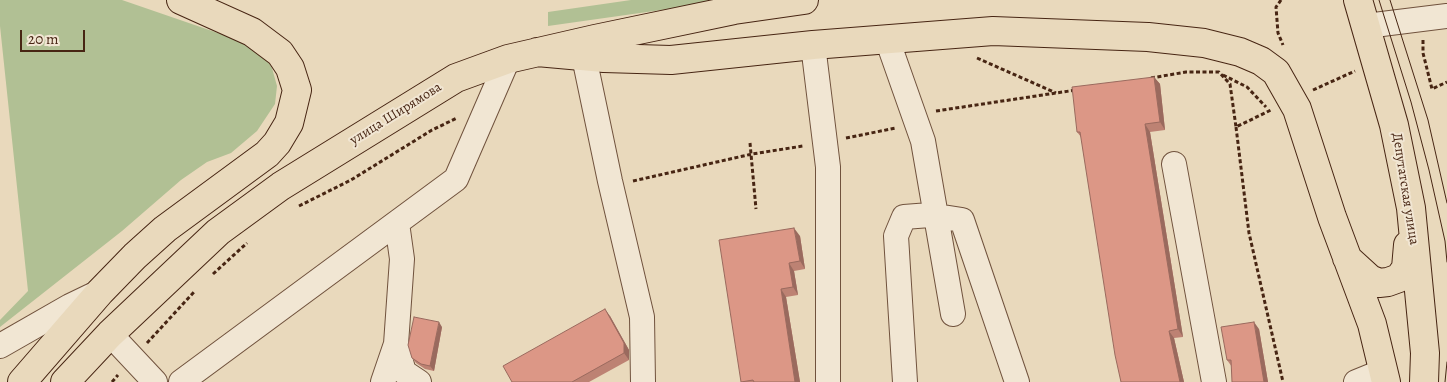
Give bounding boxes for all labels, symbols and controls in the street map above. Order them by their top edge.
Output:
scale bar [22,20,88,52]
text: 20 m [28,29,59,49]
street label: улица Ширямова [347,79,445,149]
street label: Депутатская улица [1388,132,1422,246]

